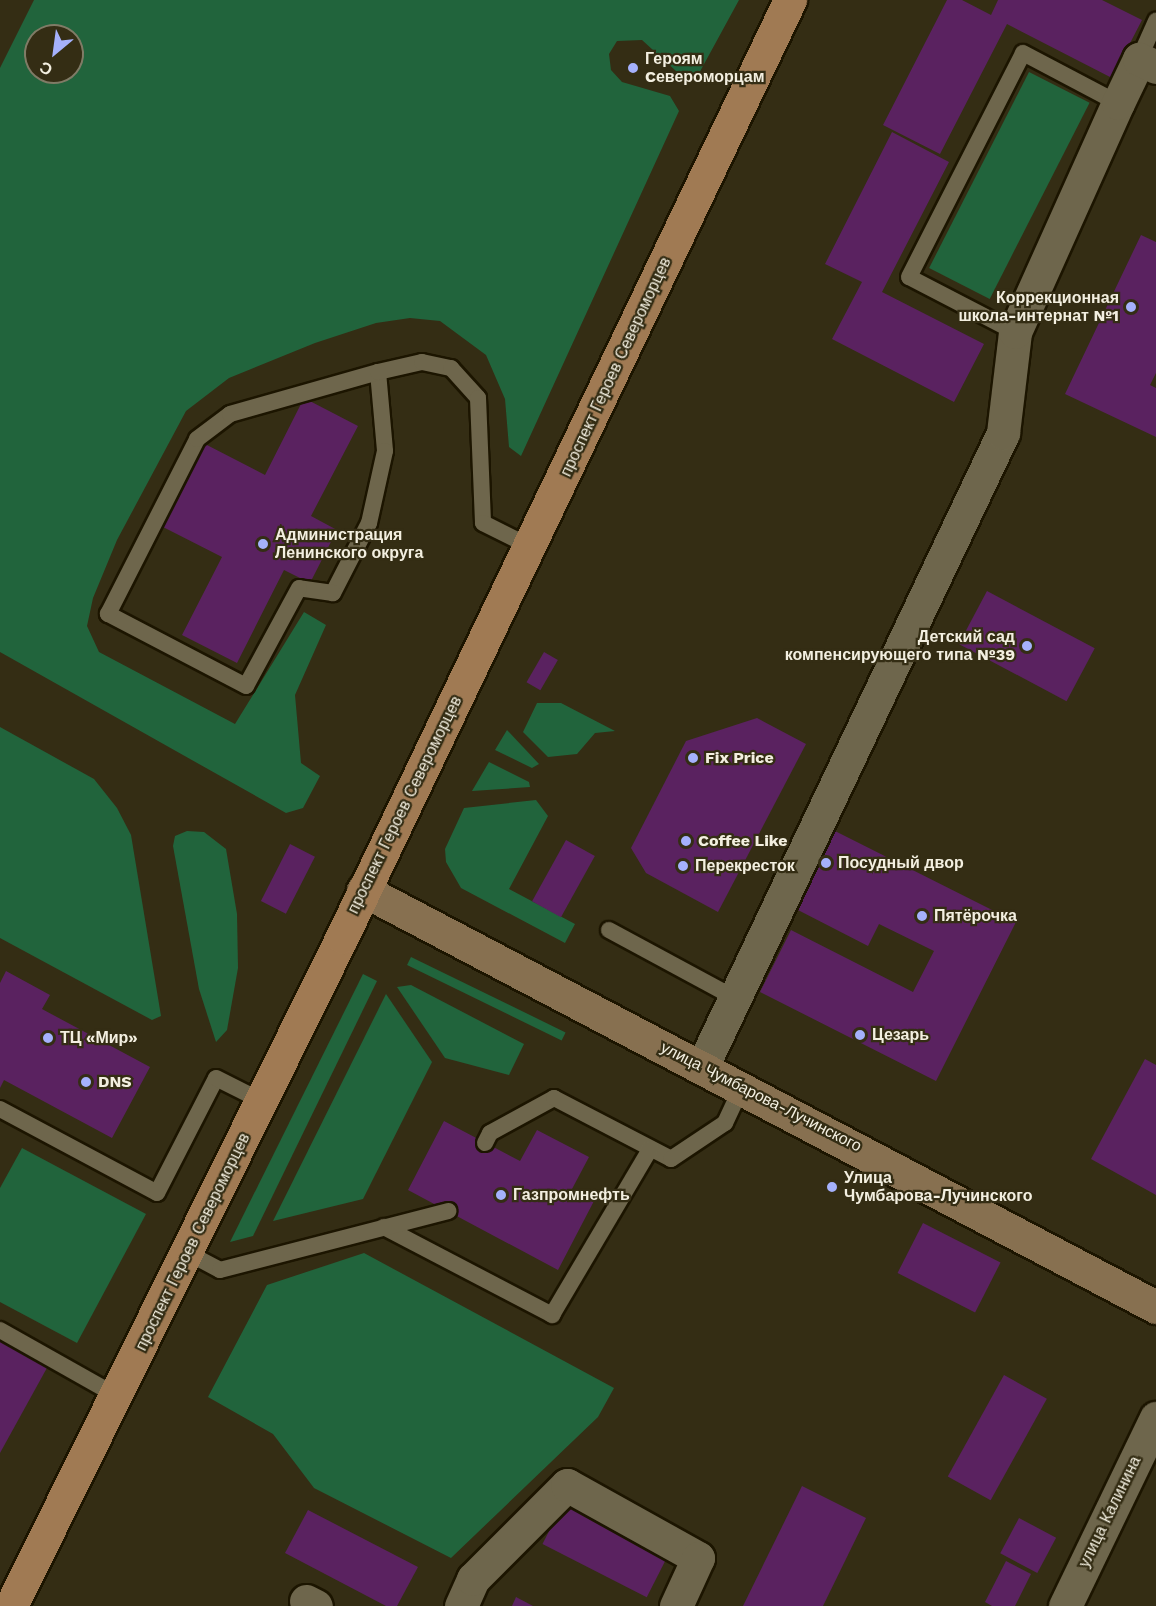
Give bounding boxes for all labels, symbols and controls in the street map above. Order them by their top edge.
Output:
north arrow [24,24,84,84]
place label: Героям Cевероморцам [645,49,765,87]
text: С [36,57,56,80]
marker: Героям Cевероморцам [626,61,640,75]
street label: проспект Героев Североморцев [557,254,675,480]
place label: Коррекционная школа-интернат №1 [958,288,1119,326]
marker: Коррекционная школа-интернат №1 [1124,300,1138,314]
place label: Администрация Ленинского округа [275,525,423,563]
marker: Администрация Ленинского округа [256,537,270,551]
place label: Детский сад компенсирующего типа №39 [785,627,1015,665]
marker: Детский сад компенсирующего типа №39 [1020,639,1034,653]
street label: проспект Героев Североморцев [344,693,466,917]
place label: Fix Price [705,748,774,768]
marker: Fix Price [686,751,700,765]
place label: Coffee Like [698,831,788,851]
marker: Coffee Like [679,834,693,848]
place label: Посудный двор [838,853,964,873]
place label: Перекресток [695,856,795,876]
marker: Посудный двор [819,856,833,870]
marker: Перекресток [676,859,690,873]
place label: Пятёрочка [934,906,1017,926]
marker: Пятёрочка [915,909,929,923]
place label: Цезарь [872,1025,929,1045]
place label: ТЦ «Мир» [60,1028,138,1048]
marker: Цезарь [853,1028,867,1042]
marker: ТЦ «Мир» [41,1031,55,1045]
street label: улица Чумбарова-Лучинского [657,1038,865,1156]
place label: DNS [98,1072,132,1092]
marker: DNS [79,1075,93,1089]
street label: проспект Героев Североморцев [132,1130,254,1354]
place label: Улица Чумбарова-Лучинского [844,1168,1032,1206]
marker: Улица Чумбарова-Лучинского [825,1180,839,1194]
place label: Газпромнефть [513,1185,630,1205]
marker: Газпромнефть [494,1188,508,1202]
street label: улица Калинина [1075,1453,1145,1571]

